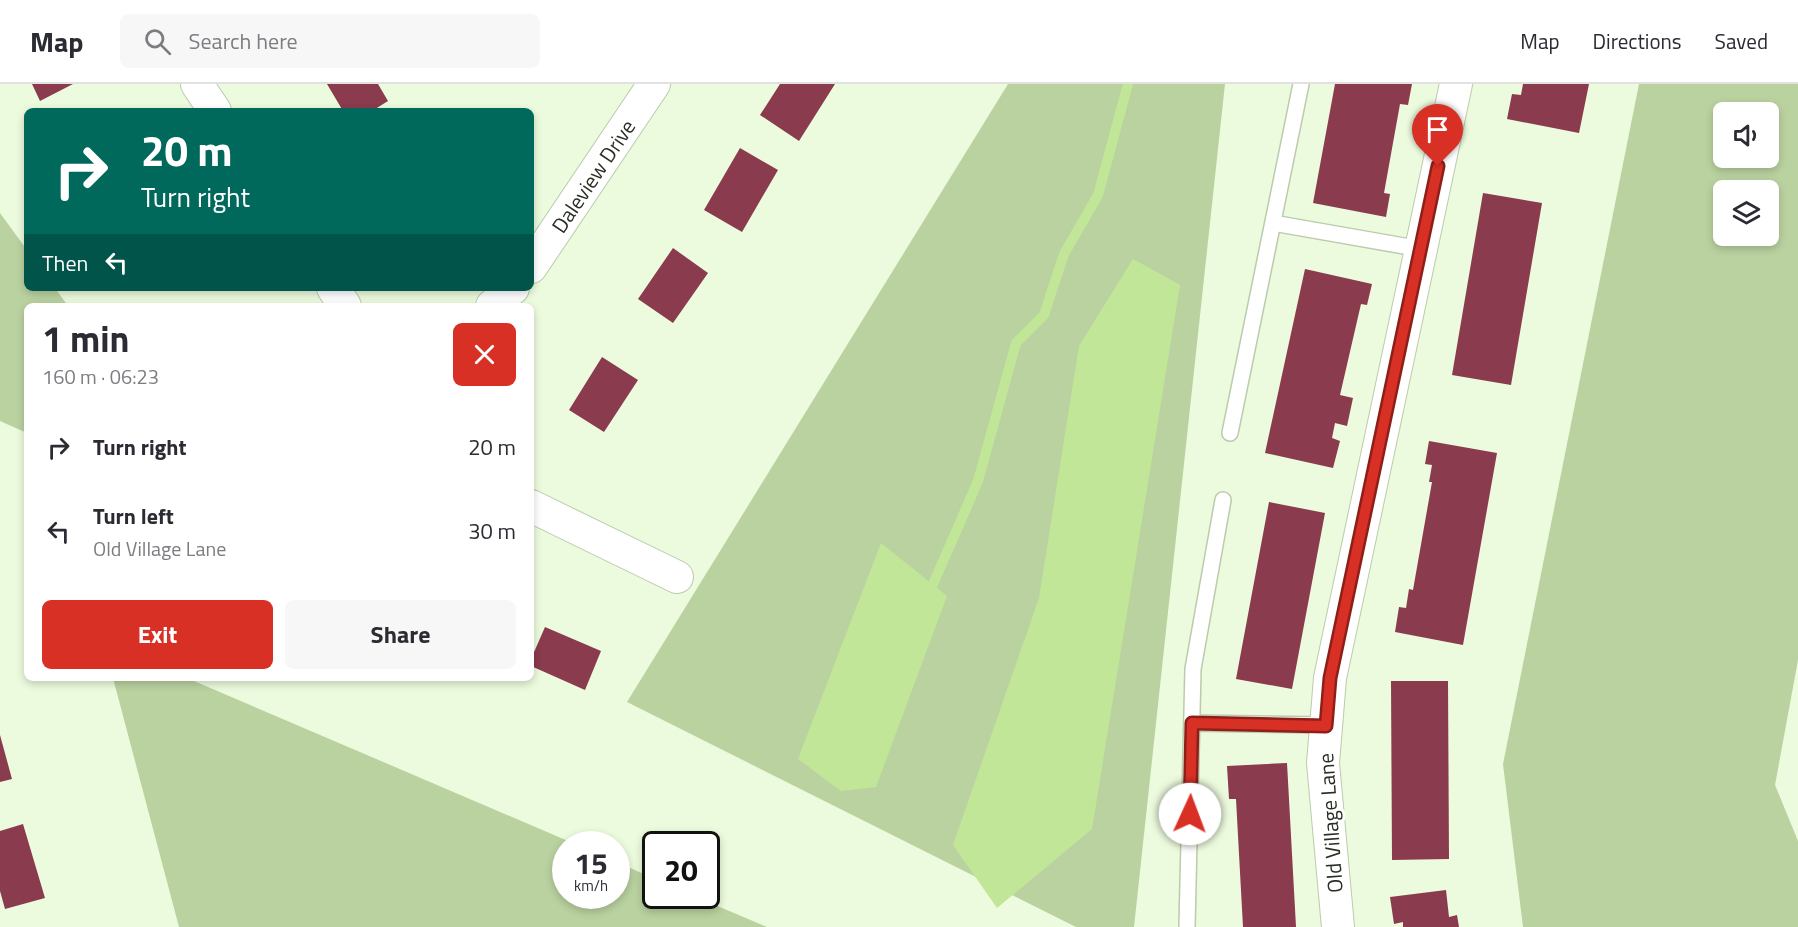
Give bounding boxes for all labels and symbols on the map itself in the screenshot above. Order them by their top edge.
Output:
pin [1412,104,1463,166]
street label: Daleview Drive [543,113,643,239]
street label: Old Village Lane [1309,752,1351,894]
position arrow [1158,782,1222,846]
speed limit sign: 20 [642,831,720,909]

